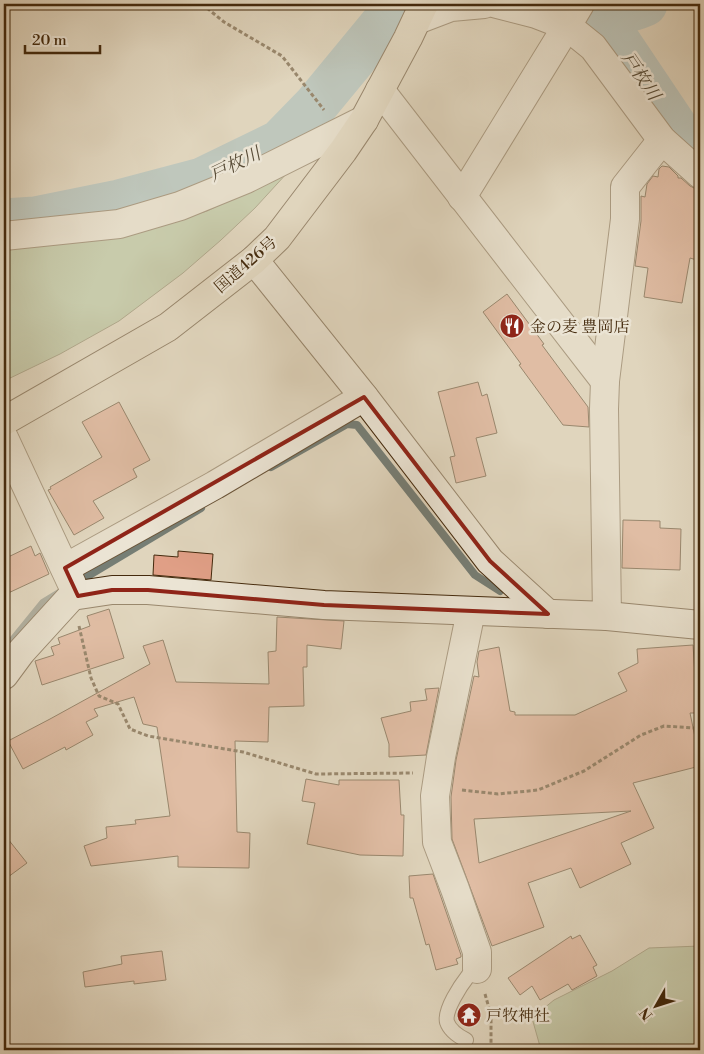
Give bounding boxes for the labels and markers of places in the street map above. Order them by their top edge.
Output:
restaurant icon: 金の麦 豊岡店 [499,313,525,339]
place label: 金の麦 豊岡店 [530,317,629,337]
temple icon: 戸牧神社 [456,1002,482,1028]
place label: 戸牧神社 [486,1006,550,1026]

